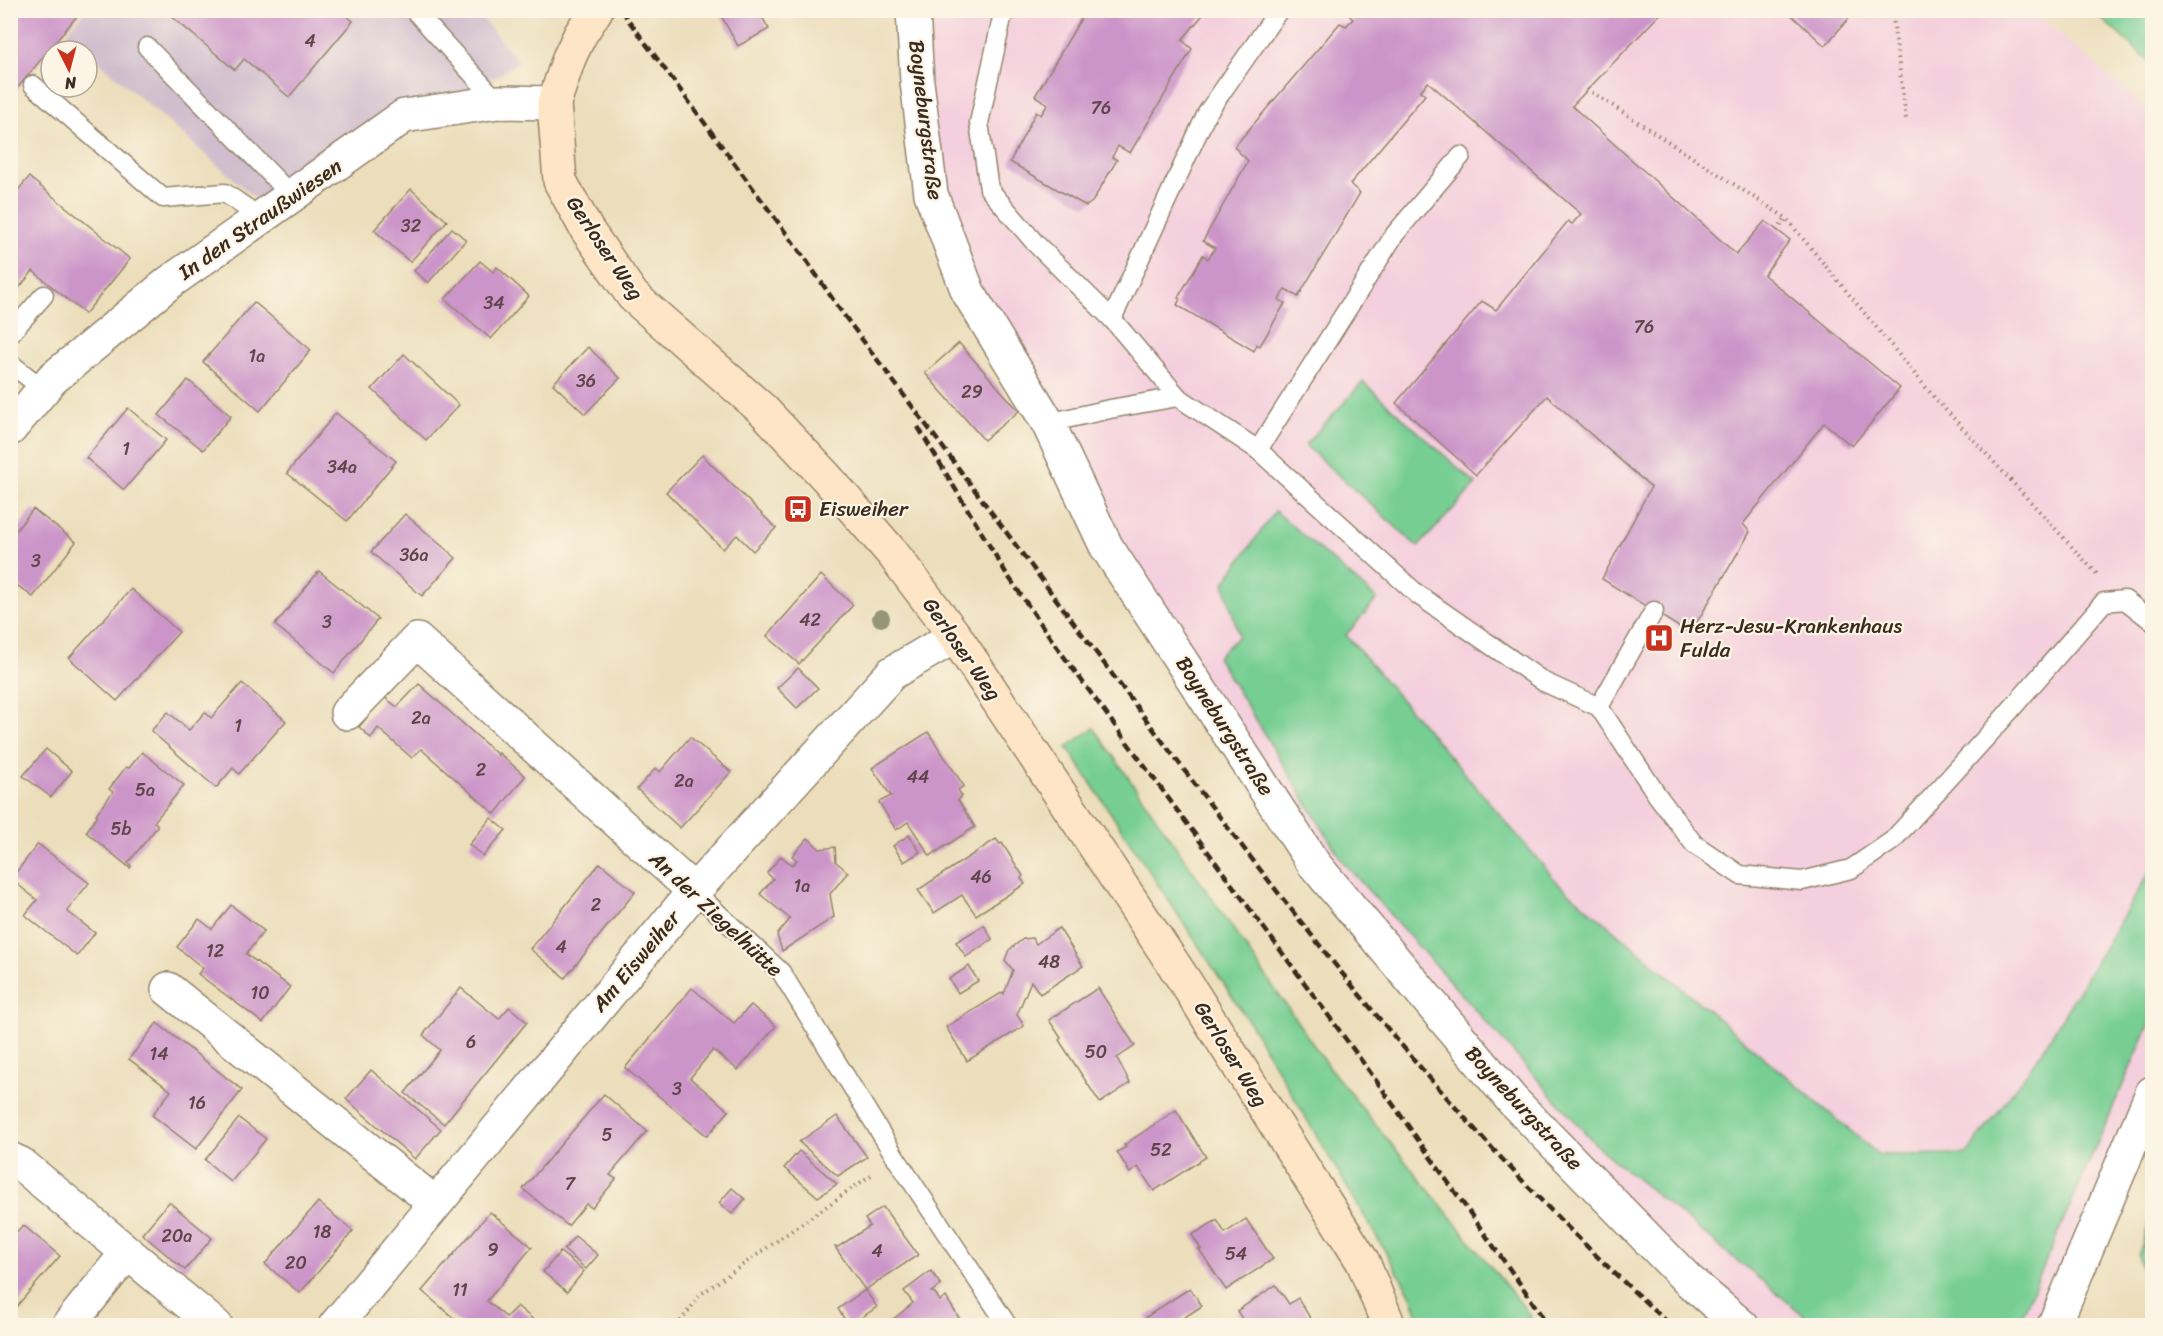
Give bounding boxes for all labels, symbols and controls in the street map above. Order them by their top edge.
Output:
house number: 4 [304,25,316,57]
street label: Boyneburgstraße [897,38,955,202]
north arrow [39,39,99,99]
text: N [63,68,79,99]
house number: 76 [1091,92,1111,124]
street label: In den Straußwiesen [169,148,350,291]
street label: Gerloser Weg [556,188,654,308]
house number: 32 [401,210,421,242]
house number: 34 [483,287,505,319]
house number: 76 [1634,311,1654,343]
house number: 1a [249,340,265,372]
house number: 36 [576,365,596,397]
house number: 29 [961,376,983,408]
house number: 1 [122,433,130,465]
house number: 34a [327,451,357,483]
place label: Eisweiher [819,490,909,528]
bus stop icon: Eisweiher [782,493,814,525]
house number: 36a [399,539,429,571]
house number: 3 [31,545,41,577]
street label: Gerloser Weg [912,589,1012,709]
house number: 42 [799,604,821,636]
house number: 3 [322,606,332,638]
place label: Herz-Jesu-Krankenhaus Fulda [1680,607,1902,669]
hospital icon: Herz-Jesu-Krankenhaus Fulda [1643,622,1675,654]
street label: Boyneburgstraße [1165,648,1285,804]
house number: 2a [411,702,431,734]
house number: 1 [234,710,242,742]
house number: 2 [476,754,486,786]
house number: 44 [907,761,929,793]
house number: 2a [674,765,694,797]
house number: 5a [135,774,155,806]
house number: 5b [111,813,132,845]
street label: An der Ziegelhütte [639,841,792,987]
house number: 46 [970,861,992,893]
house number: 1a [794,870,810,902]
house number: 2 [591,889,601,921]
street label: Am Eisweiher [581,900,691,1021]
house number: 4 [555,931,567,963]
house number: 12 [206,935,224,967]
house number: 48 [1038,946,1060,978]
house number: 10 [250,977,270,1009]
street label: Gerloser Weg [1183,993,1279,1115]
house number: 6 [466,1026,476,1058]
house number: 50 [1085,1036,1107,1068]
street label: Boyneburgstraße [1455,1036,1593,1180]
house number: 14 [150,1038,168,1070]
house number: 3 [672,1073,682,1105]
house number: 16 [188,1087,206,1119]
house number: 5 [602,1119,613,1151]
house number: 52 [1150,1134,1172,1166]
house number: 7 [565,1168,577,1200]
house number: 18 [313,1216,331,1248]
house number: 20a [162,1220,192,1252]
house number: 9 [487,1234,499,1266]
house number: 4 [871,1235,883,1267]
house number: 54 [1225,1238,1247,1270]
house number: 20 [285,1247,307,1279]
house number: 11 [452,1274,468,1306]

